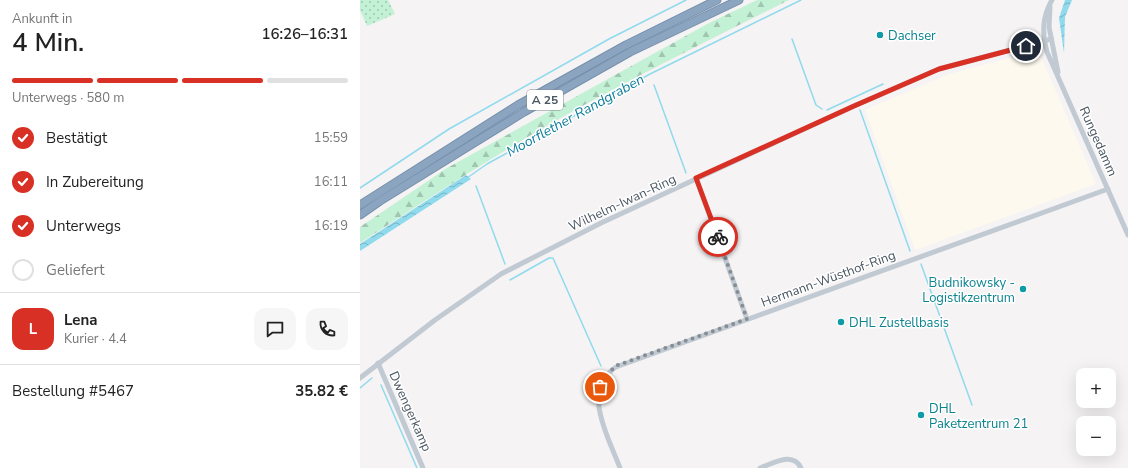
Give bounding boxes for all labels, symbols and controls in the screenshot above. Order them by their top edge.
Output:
text: Ankunft in [12,10,72,28]
text: 16:26–16:31 [261,24,348,44]
text: 4 Min. [12,25,84,60]
place label: Dachser [888,27,936,45]
pin [1009,29,1043,63]
marker: Dachser [875,30,885,40]
icon: home [1015,35,1037,57]
water label: Moorflether Randgraben [503,70,648,161]
text: Unterwegs · 580 m [12,89,124,107]
road number: A 25 [527,90,563,110]
street label: Rungedamm [1075,104,1121,179]
icon: check [12,127,34,149]
text: Bestätigt [46,128,107,148]
text: 15:59 [314,129,348,147]
street label: Wilhelm-Iwan-Ring [566,170,679,236]
icon: check [12,171,34,193]
text: In Zubereitung [46,172,144,192]
text: 16:11 [314,173,348,191]
icon: check [12,215,34,237]
text: Unterwegs [46,216,121,236]
text: 16:19 [314,217,348,235]
courier [698,217,738,257]
icon: bike [707,226,729,248]
street label: Hermann-Wüsthof-Ring [759,246,898,312]
text: Geliefert [46,260,105,280]
place label: Budnikowsky - Logistikzentrum [922,274,1015,307]
marker: Budnikowsky - Logistikzentrum [1018,284,1028,294]
button: chat [254,308,296,350]
button: phone [306,308,348,350]
text: Lena [64,310,97,330]
place label: DHL Zustellbasis [849,314,949,332]
marker: DHL Zustellbasis [836,317,846,327]
text: L [29,319,37,339]
text: Kurier · 4.4 [64,330,127,348]
street label: Dwengerkamp [384,368,436,454]
map controls [1076,368,1116,456]
button: + [1076,368,1116,408]
pin [583,370,617,404]
icon: bag [589,376,611,398]
text: Bestellung #5467 [12,381,134,401]
text: 35.82 € [295,381,348,401]
place label: DHL Paketzentrum 21 [929,400,1028,433]
marker: DHL Paketzentrum 21 [916,410,926,420]
button: − [1076,416,1116,456]

